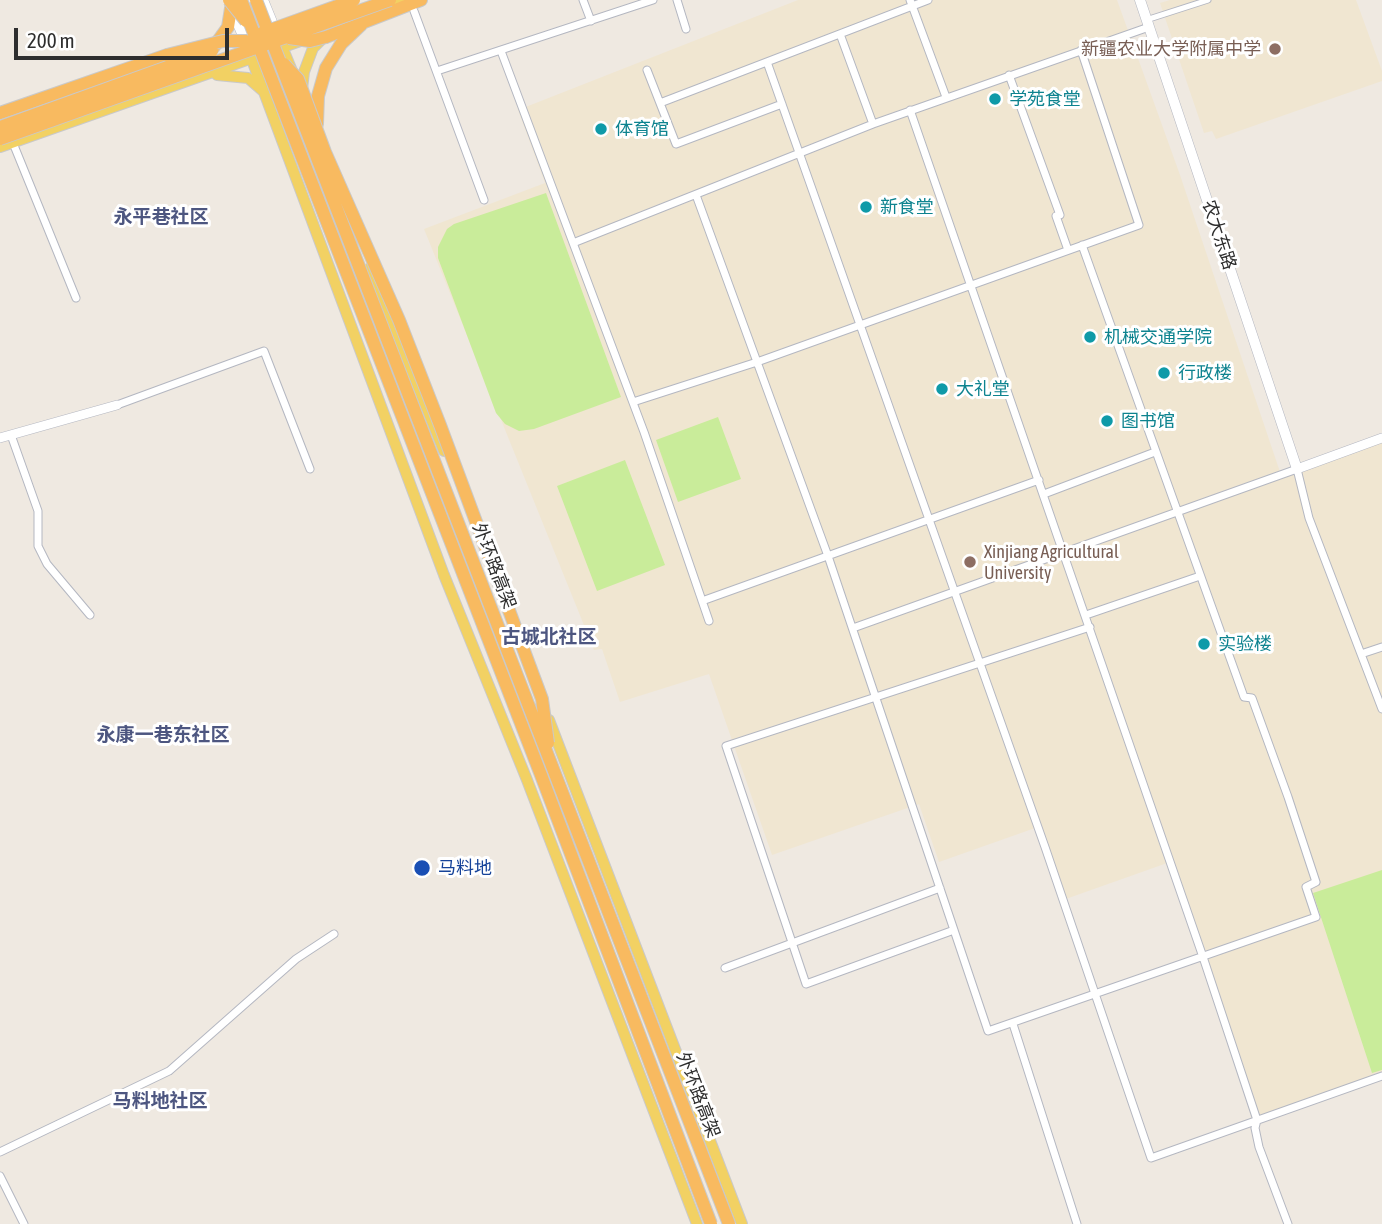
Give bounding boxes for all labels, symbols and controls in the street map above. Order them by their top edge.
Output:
scale bar [18,14,233,58]
text: 200 m [27,28,75,52]
place label: 新疆农业大学附属中学 [1081,38,1261,60]
marker: 新疆农业大学附属中学 [1267,41,1283,57]
place label: 学苑食堂 [1009,88,1081,110]
marker: 学苑食堂 [987,91,1003,107]
place label: 体育馆 [615,118,669,140]
marker: 体育馆 [593,121,609,137]
place label: 新食堂 [880,196,934,218]
street label: 农大东路 [1198,197,1240,273]
marker: 新食堂 [858,199,874,215]
district label: 永平巷社区 [114,206,208,228]
place label: 机械交通学院 [1104,326,1212,348]
marker: 机械交通学院 [1082,329,1098,345]
place label: 行政楼 [1178,362,1232,384]
marker: 行政楼 [1156,365,1172,381]
place label: 大礼堂 [956,378,1010,400]
marker: 大礼堂 [934,381,950,397]
place label: 图书馆 [1121,410,1175,432]
marker: 图书馆 [1099,413,1115,429]
street label: 外环路高架 [468,520,520,612]
place label: Xinjiang Agricultural University [984,541,1119,584]
marker: Xinjiang Agricultural University [962,554,978,570]
district label: 古城北社区 [502,626,596,648]
place label: 实验楼 [1218,633,1272,655]
marker: 实验楼 [1196,636,1212,652]
district label: 永康一巷东社区 [97,724,229,746]
place label: 马料地 [438,857,492,879]
marker: 马料地 [412,858,432,878]
street label: 外环路高架 [672,1049,724,1141]
district label: 马料地社区 [113,1090,207,1112]

